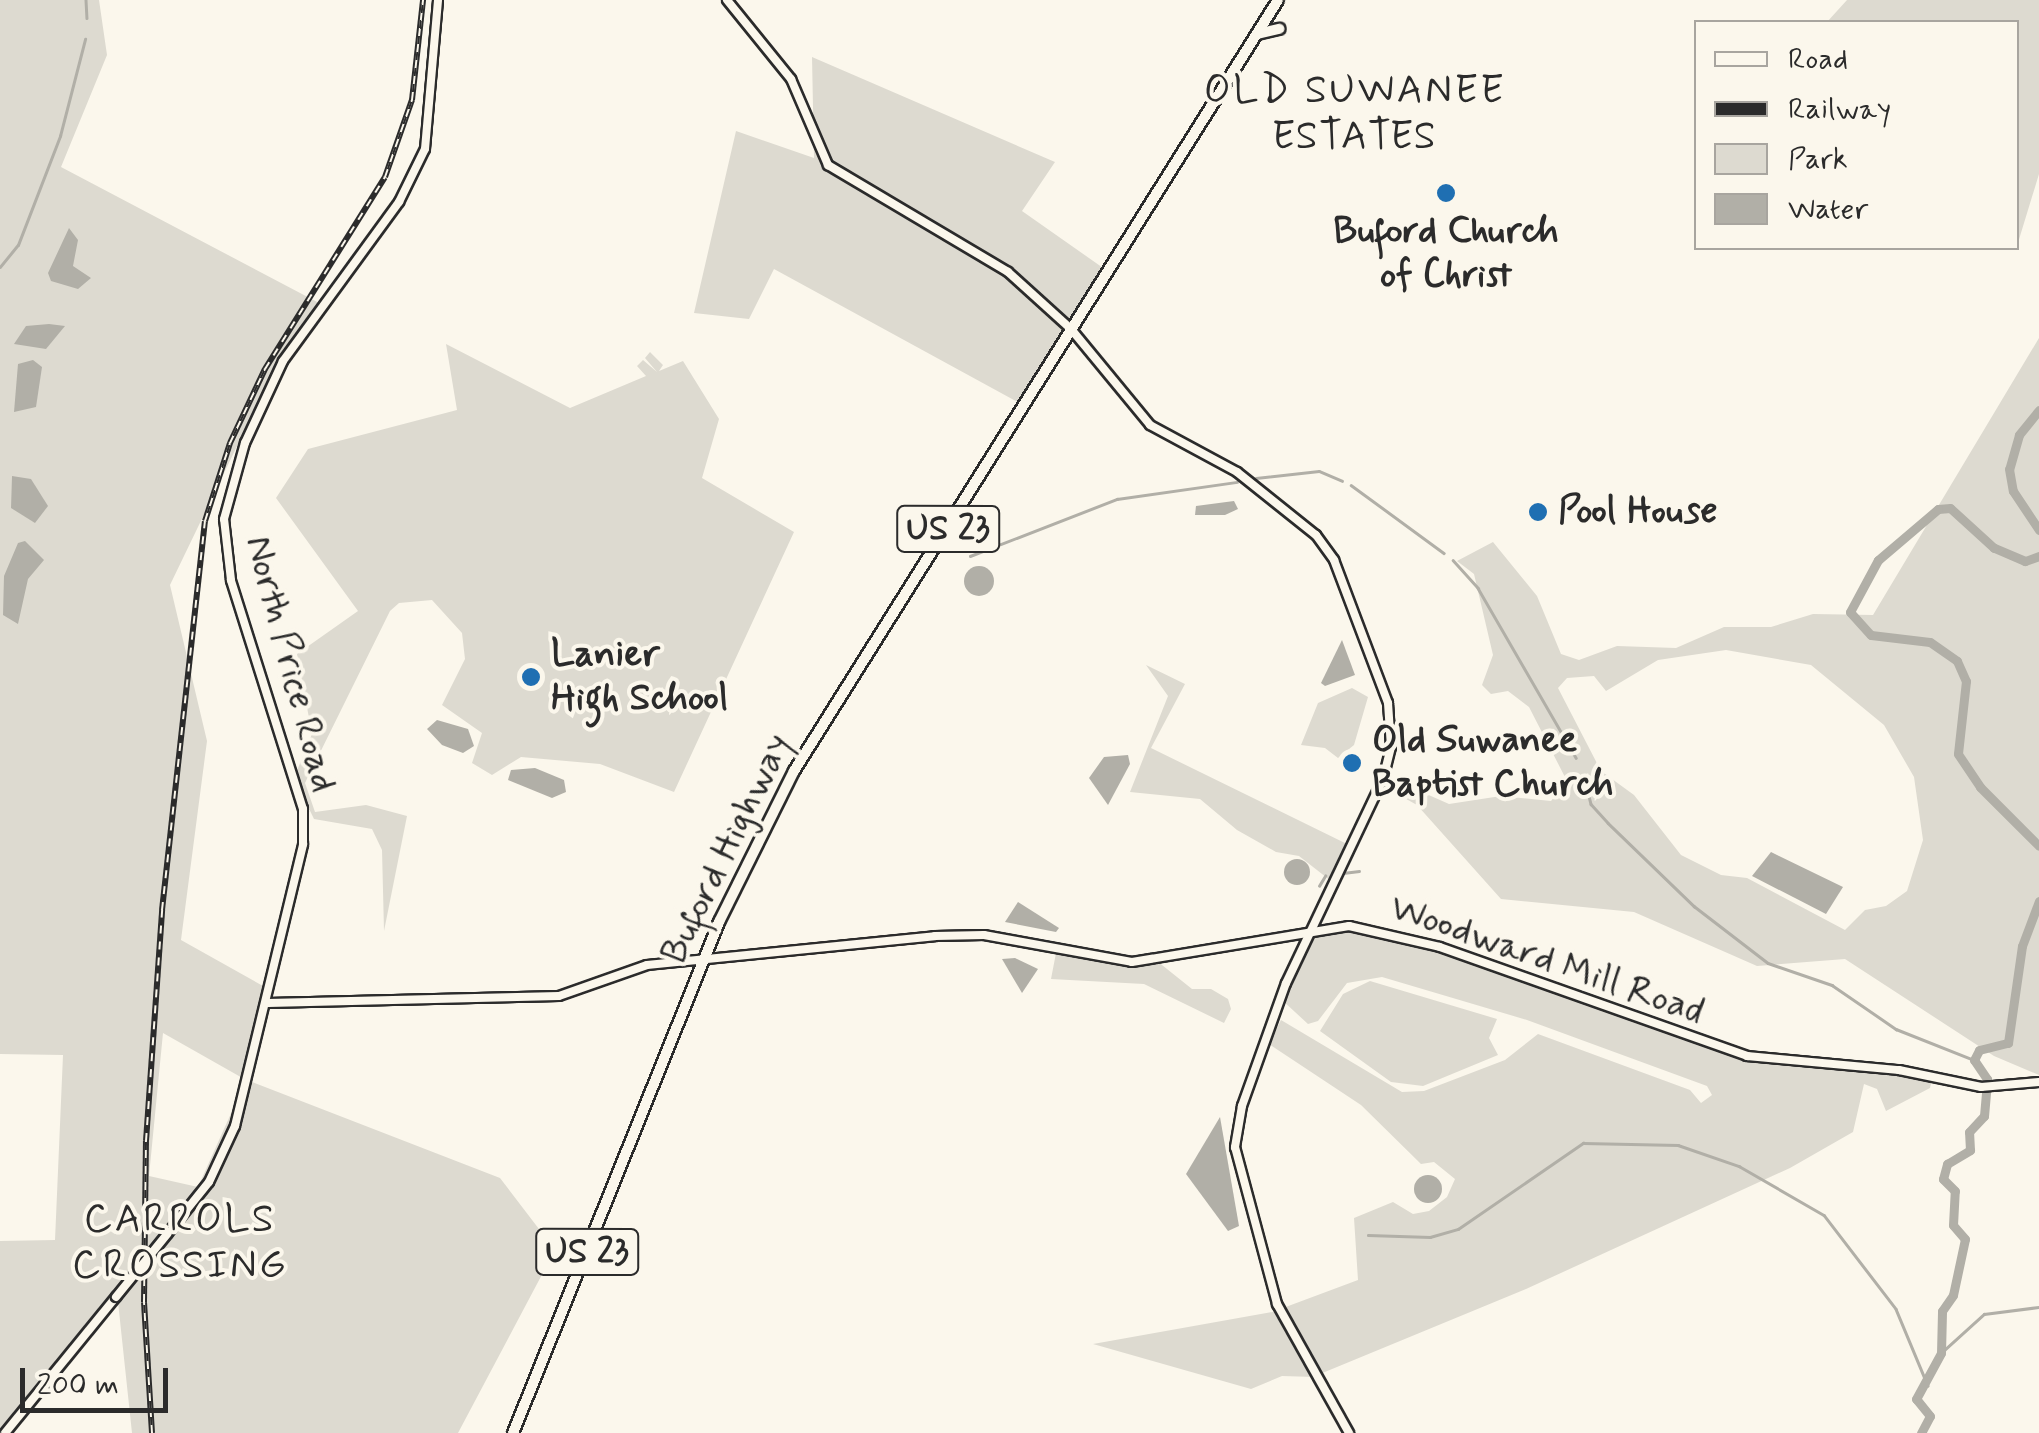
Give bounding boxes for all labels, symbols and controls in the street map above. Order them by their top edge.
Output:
legend [1694,20,2019,250]
text: Road [1788,40,1848,79]
district label: OLD SUWANEE ESTATES [1208,67,1502,161]
text: Railway [1788,90,1891,129]
text: Park [1788,140,1848,179]
marker: Buford Church of Christ [1435,182,1457,204]
text: Water [1788,190,1868,229]
place label: Buford Church of Christ [1329,209,1563,298]
place label: Pool House [1558,489,1716,535]
road number: US 23 [896,499,1000,559]
marker: Pool House [1527,501,1549,523]
street label: North Price Road [234,531,346,797]
place label: Lanier High School [551,632,728,722]
marker: Lanier High School [520,666,542,688]
place label: Old Suwanee Baptist Church [1372,718,1613,808]
street label: Buford Highway [652,728,802,970]
marker: Old Suwanee Baptist Church [1341,752,1363,774]
street label: Woodward Mill Road [1385,885,1709,1035]
district label: CARROLS CROSSING [70,1196,290,1290]
road number: US 23 [534,1222,640,1282]
scale bar [25,1348,172,1410]
text: 200 m [37,1366,119,1405]

